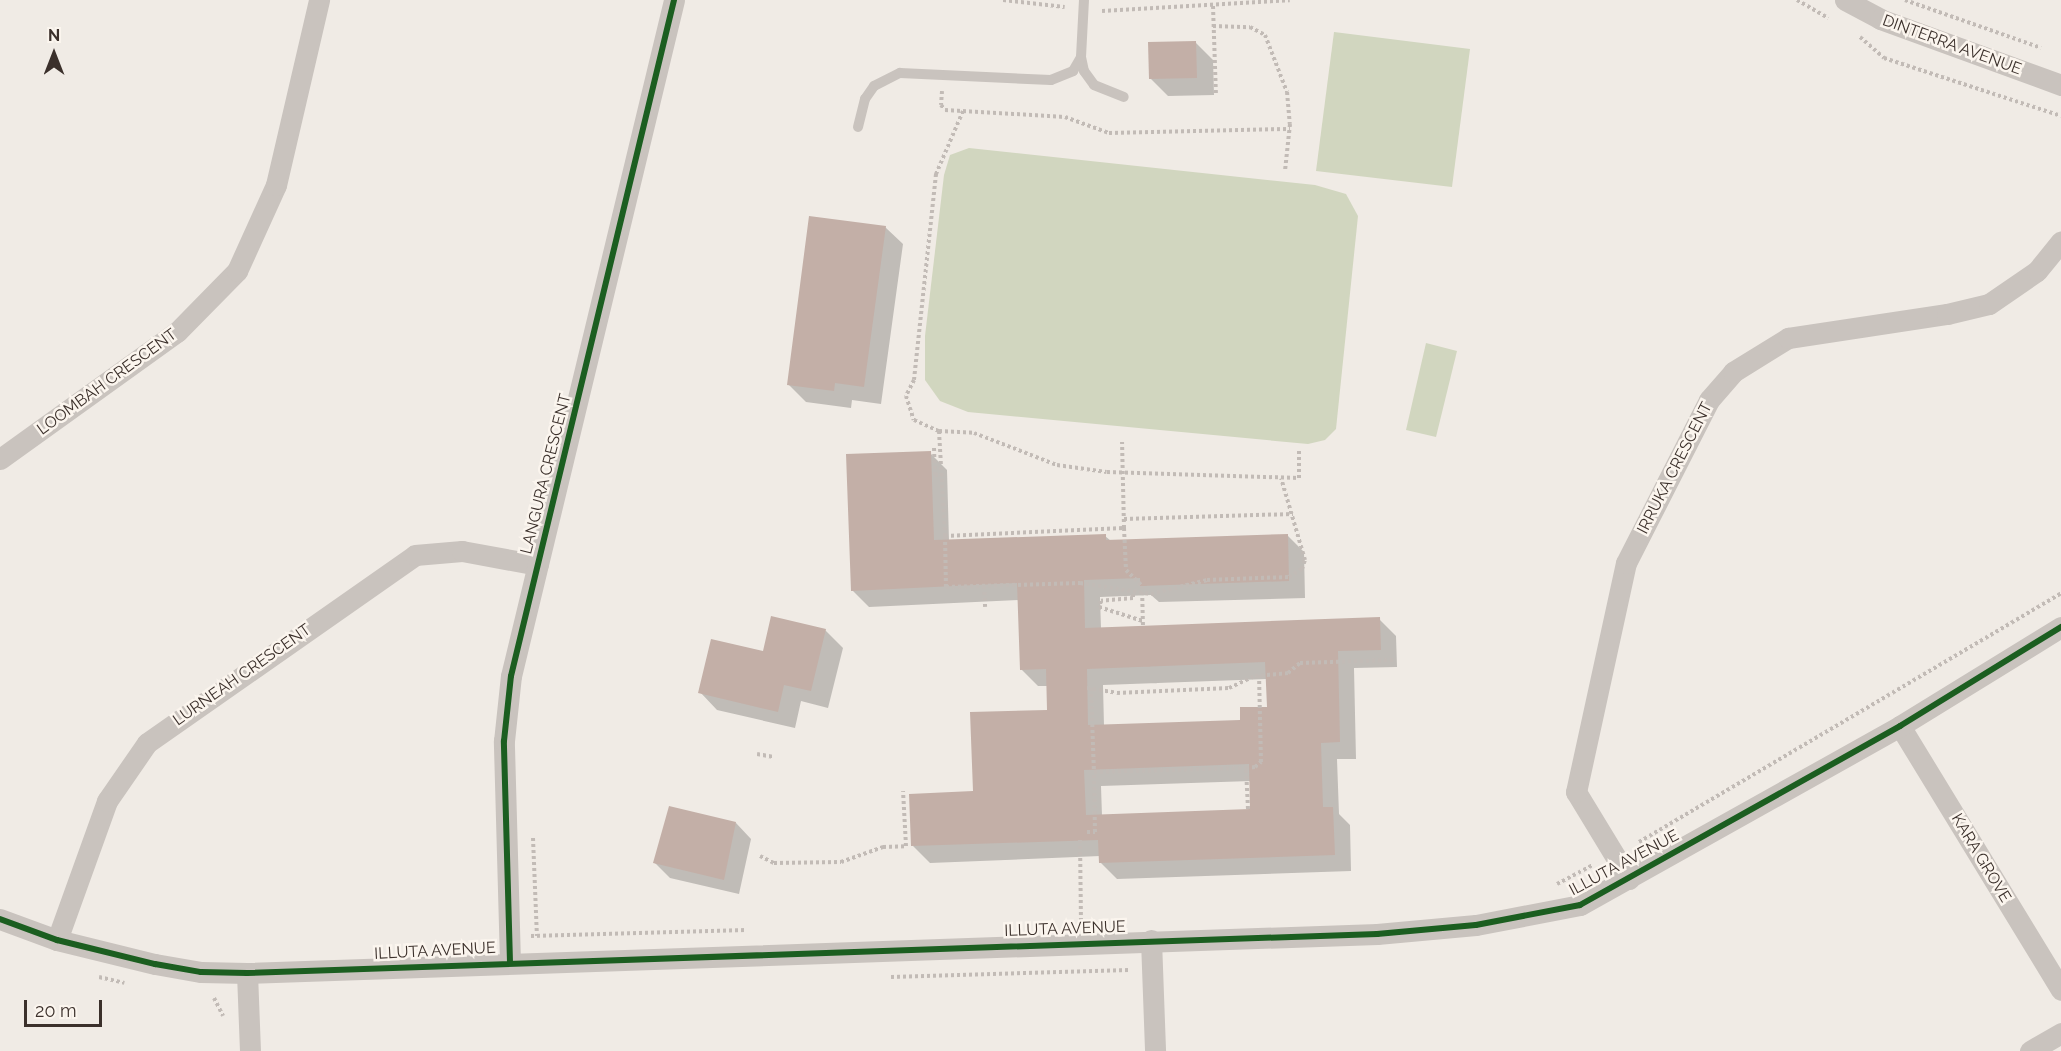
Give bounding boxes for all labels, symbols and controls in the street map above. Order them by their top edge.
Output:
street label: DINTERRA AVENUE [1879,11,2025,79]
north arrow [24,24,84,84]
text: N [48,26,60,45]
street label: LOOMBAH CRESCENT [34,325,180,439]
street label: LANGURA CRESCENT [517,392,575,556]
street label: IRRUKA CRESCENT [1633,399,1717,537]
street label: LURNEAH CRESCENT [169,620,315,730]
street label: KARA GROVE [1947,810,2015,906]
street label: ILLUTA AVENUE [1565,826,1683,900]
street label: ILLUTA AVENUE [1003,917,1127,941]
street label: ILLUTA AVENUE [373,938,497,964]
scale bar [27,988,105,1026]
text: 20 m [35,1000,77,1021]

